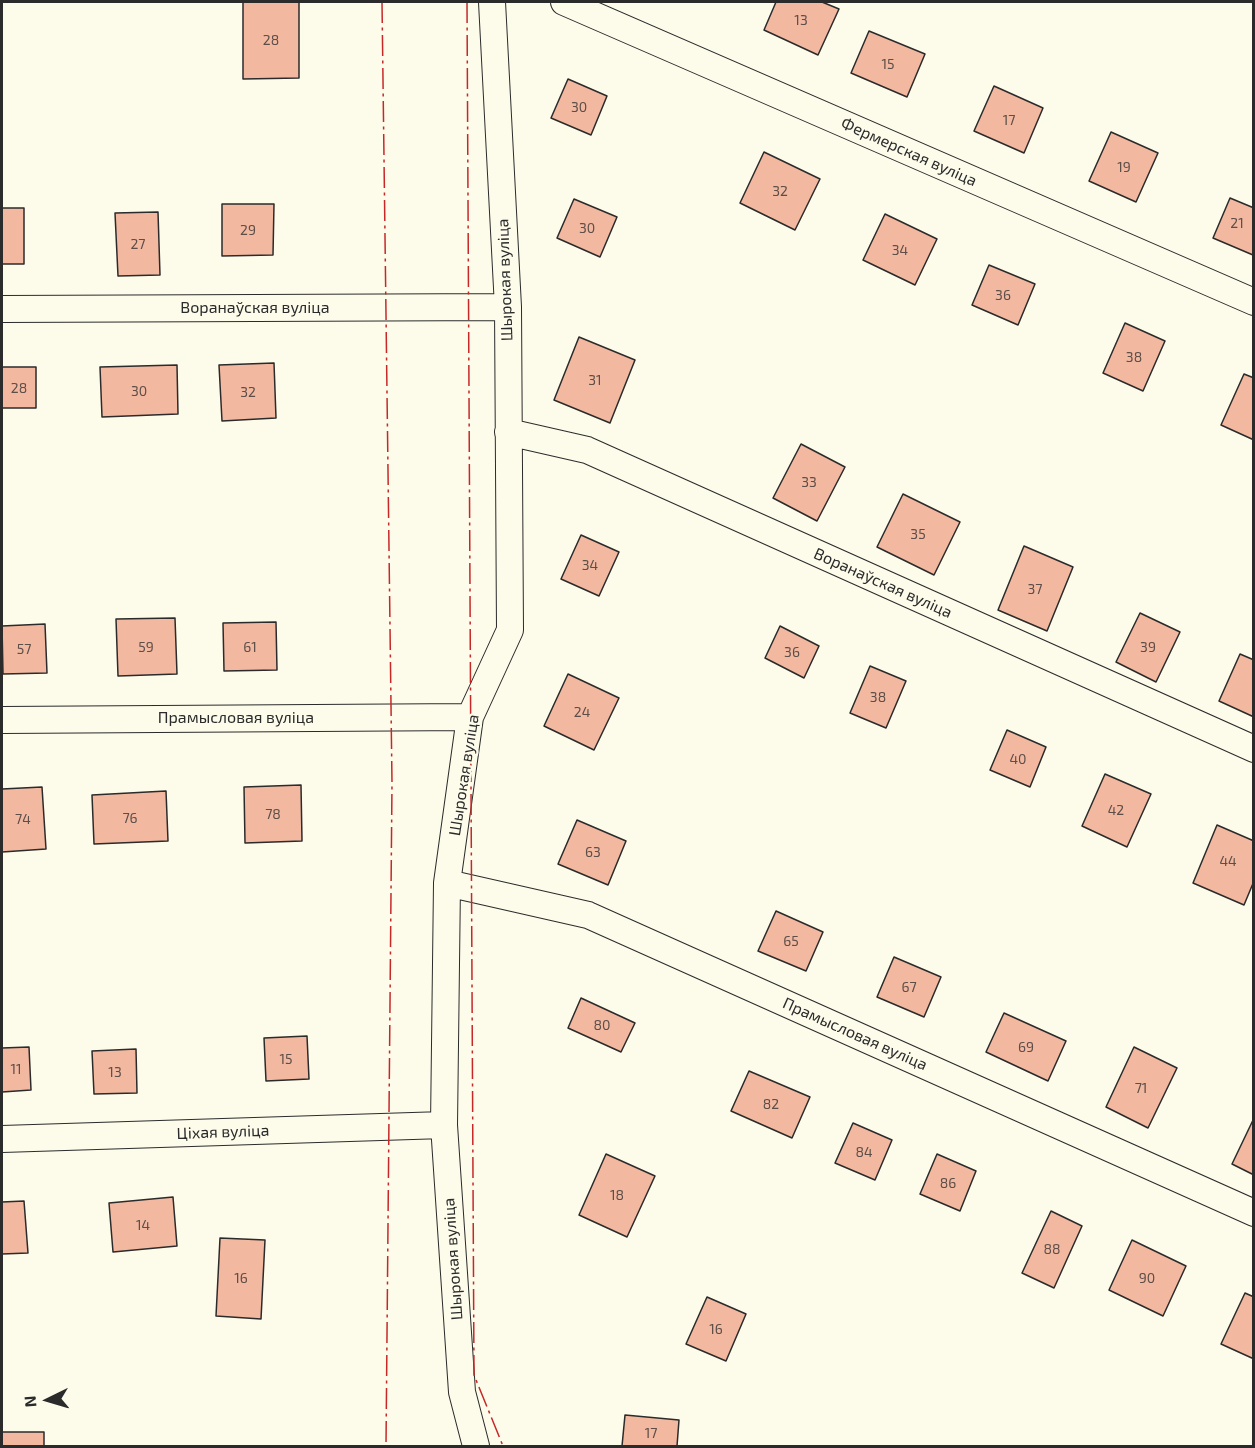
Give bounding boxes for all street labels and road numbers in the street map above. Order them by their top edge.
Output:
street label: Фермерская вуліца [838,113,980,191]
street label: Шырокая вуліца [493,218,517,342]
street label: Воранаўская вуліца [180,298,330,318]
street label: Воранаўская вуліца [811,544,955,622]
street label: Прамысловая вуліца [158,708,314,728]
street label: Шырокая вуліца [445,713,483,837]
street label: Прамысловая вуліца [780,993,930,1075]
street label: Ціхая вуліца [176,1121,270,1143]
street label: Шырокая вуліца [439,1197,467,1321]

